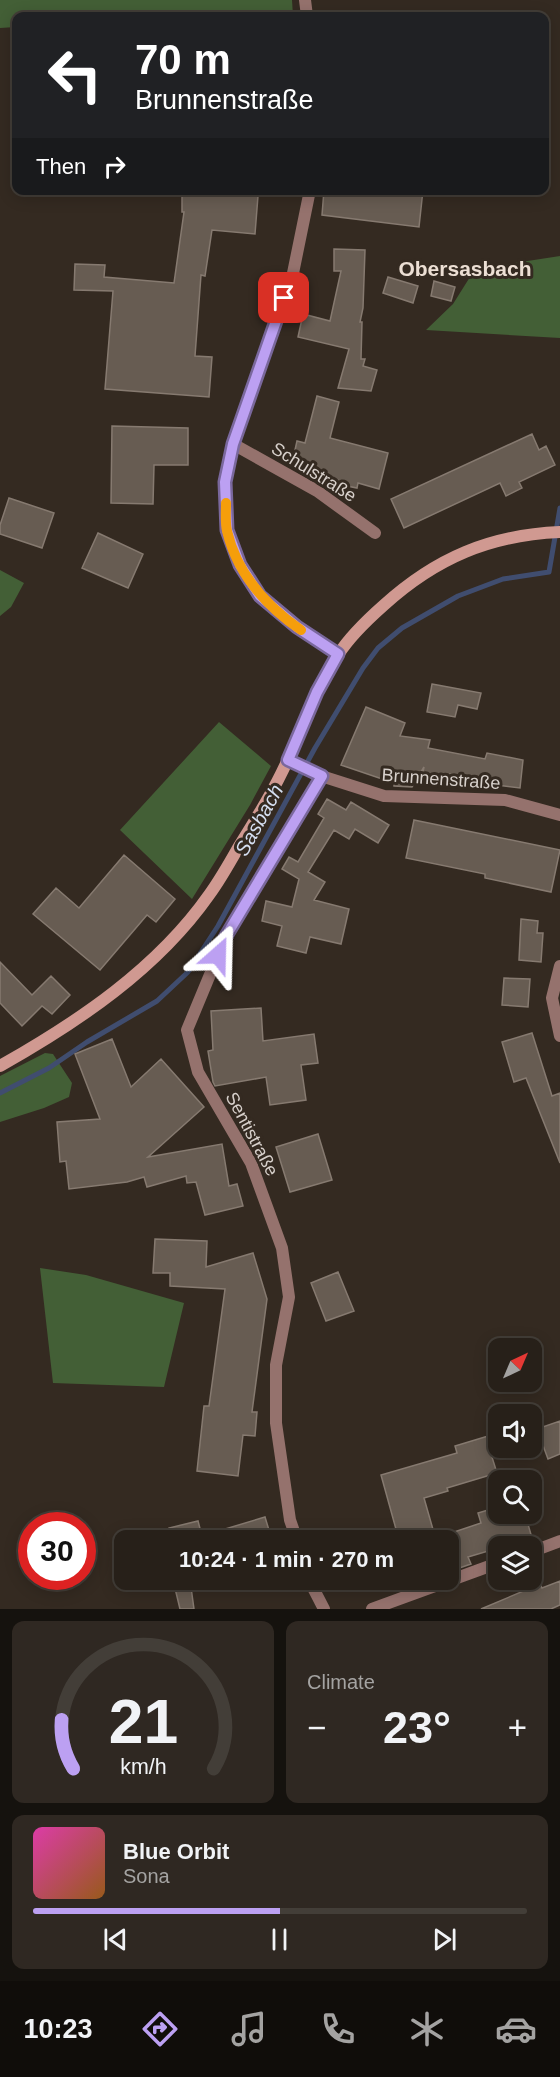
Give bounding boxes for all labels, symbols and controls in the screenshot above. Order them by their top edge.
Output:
icon: left [36,36,114,114]
text: 70 m [135,36,231,83]
text: Brunnenstraße [135,85,314,115]
icon: right [98,150,131,183]
text: Then [36,154,86,179]
district label: Obersasbach [398,257,532,280]
pin [258,272,309,323]
icon: arrive [267,281,300,314]
street label: Schulstraße [268,438,360,506]
street label: Brunnenstraße [381,765,501,793]
water label: Sasbach [231,781,287,859]
position arrow [186,923,250,987]
street label: Sentistraße [222,1089,282,1179]
north arrow [488,1338,542,1392]
map controls [488,1338,542,1590]
button: sound [488,1404,542,1458]
button: search [488,1470,542,1524]
speed limit sign: 30 [18,1512,96,1590]
button: layers [488,1536,542,1590]
text: 10:24 · 1 min · 270 m [179,1547,394,1572]
text: Climate [307,1671,375,1693]
text: 21 [108,1687,178,1756]
text: 23° [383,1702,451,1753]
text: − [307,1709,326,1746]
text: + [508,1709,527,1746]
text: km/h [120,1755,166,1779]
text: Blue Orbit [123,1839,229,1864]
text: Sona [123,1865,170,1887]
icon: previous [99,1923,132,1956]
icon: pause [263,1923,296,1956]
icon: next [428,1923,461,1956]
icon: directions [139,2008,181,2050]
icon: music [228,2008,270,2050]
icon: phone [317,2008,359,2050]
icon: climate [406,2008,448,2050]
icon: car [495,2008,537,2050]
text: 10:23 [23,2014,92,2044]

